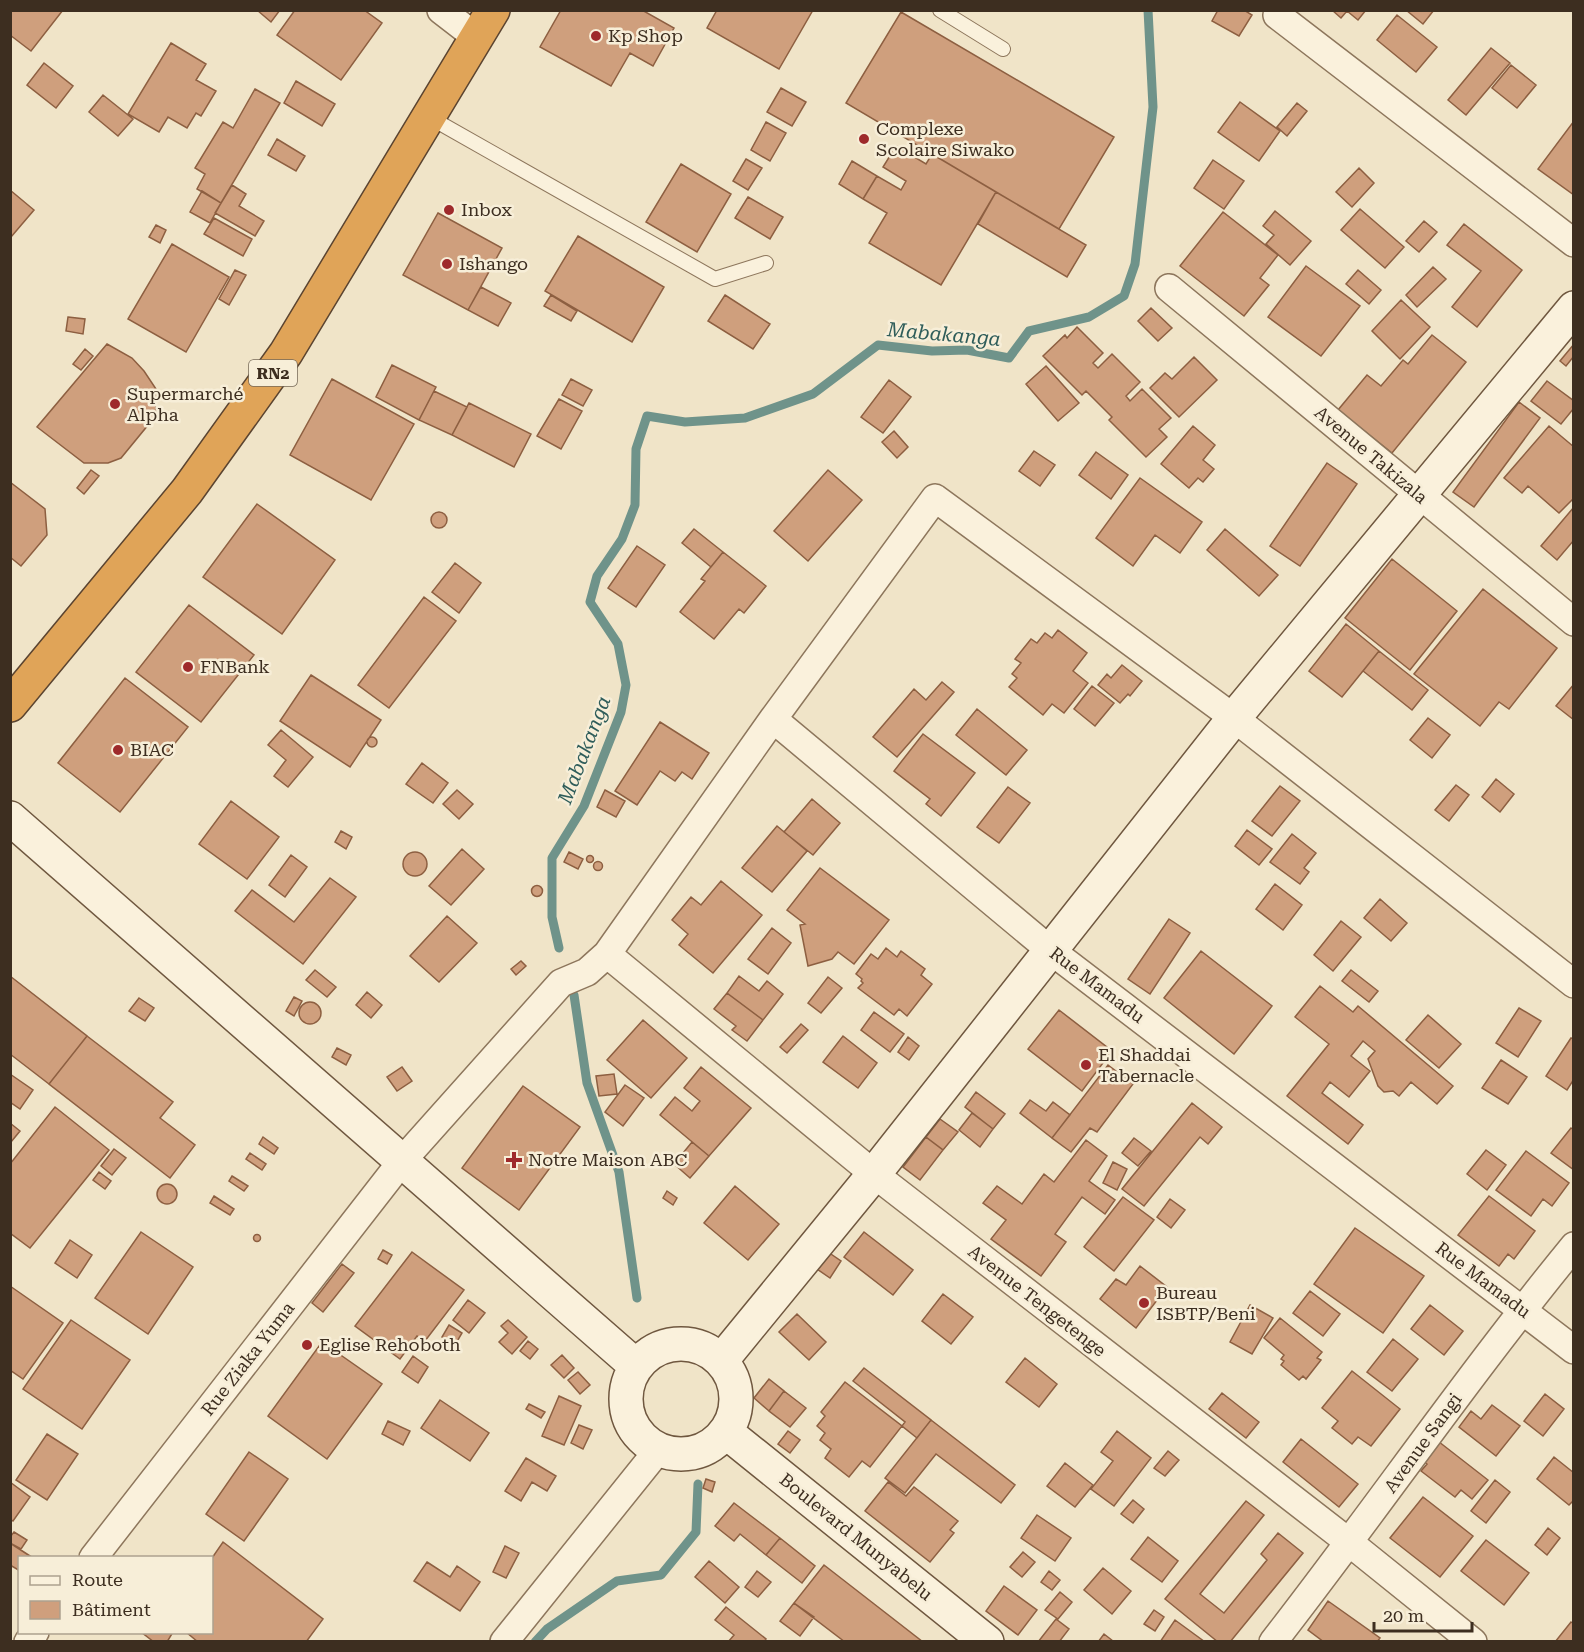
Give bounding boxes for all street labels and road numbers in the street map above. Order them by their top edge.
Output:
road number: RN2 [249,360,297,386]
street label: Avenue Takizala [1311,401,1432,508]
street label: Rue Mamadu [1046,942,1149,1027]
street label: Rue Mamadu [1432,1237,1535,1322]
street label: Avenue Tengetenge [964,1240,1110,1361]
street label: Rue Ziaka Yuma [197,1298,299,1420]
street label: Avenue Sangi [1379,1389,1466,1497]
street label: Boulevard Munyabelu [776,1468,937,1605]

